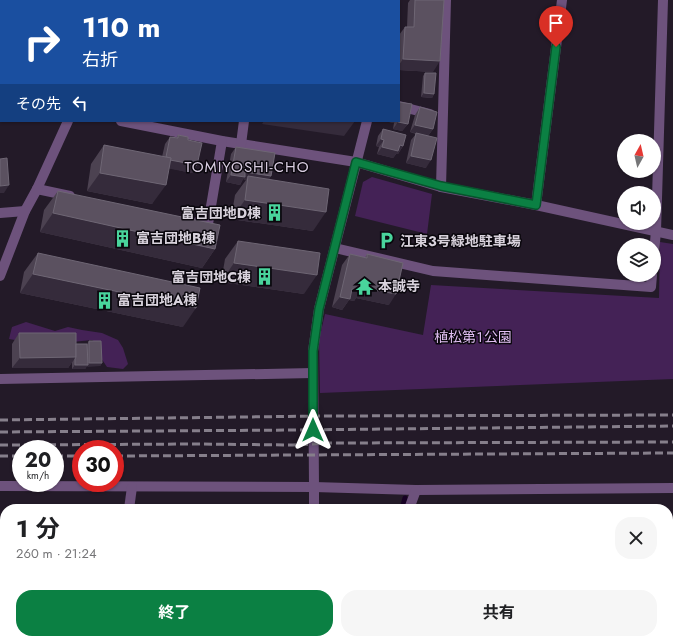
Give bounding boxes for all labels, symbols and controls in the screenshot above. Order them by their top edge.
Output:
pin [539,6,573,47]
text: 110 m [82,7,160,48]
icon: arrive [545,12,567,34]
icon: right [16,16,68,68]
text: 右折 [82,47,118,73]
icon: left [69,92,91,114]
text: その先 [16,93,61,115]
north arrow [617,134,661,178]
map controls [617,134,661,282]
district label: TOMIYOSHI-CHO [184,156,310,178]
button: sound [617,186,661,230]
place label: 富吉団地D棟 [181,203,261,223]
building icon: 富吉団地D棟 [264,203,284,223]
building icon: 富吉団地B棟 [113,228,133,248]
place label: 富吉団地B棟 [136,228,215,248]
parking icon: 江東３号緑地駐車場 [377,231,397,251]
place label: 江東３号緑地駐車場 [400,231,521,251]
button: layers [617,238,661,282]
place label: 富吉団地C棟 [171,267,251,287]
building icon: 富吉団地C棟 [254,267,274,287]
temple icon: 本誠寺 [355,276,375,296]
place label: 本誠寺 [378,276,420,296]
building icon: 富吉団地A棟 [94,290,114,310]
place label: 富吉団地A棟 [117,290,197,310]
park label: 植松第１公園 [434,327,512,347]
position arrow [292,409,334,451]
speed limit sign: 30 [72,440,124,492]
text: 20 [25,446,51,475]
text: km/h [27,468,49,483]
text: 1 分 [16,511,59,546]
button: close [615,517,657,559]
text: 260 m · 21:24 [16,544,97,563]
button: 終了 [16,590,333,636]
button: 共有 [341,590,657,636]

